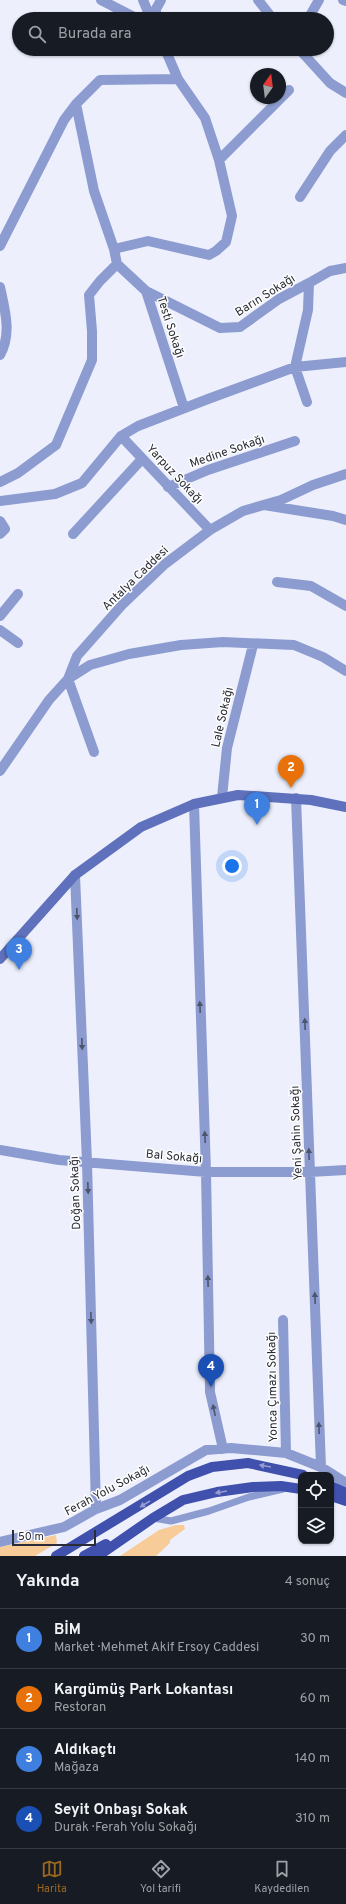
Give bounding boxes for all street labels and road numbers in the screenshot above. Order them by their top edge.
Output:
street label: Barın Sokağı [233,271,299,321]
street label: Testi Sokağı [153,294,188,360]
street label: Medine Sokağı [188,432,267,472]
street label: Yarpuz Sokağı [142,441,206,508]
street label: Antalya Caddesi [99,543,172,615]
street label: Lale Sokağı [208,685,238,749]
street label: Yeni Şahin Sokağı [287,1085,307,1181]
street label: Bal Sokağı [145,1147,203,1167]
street label: Doğan Sokağı [67,1156,85,1230]
street label: Yonca Çımazı Sokağı [264,1332,282,1442]
street label: Ferah Yolu Sokağı [62,1462,153,1520]

